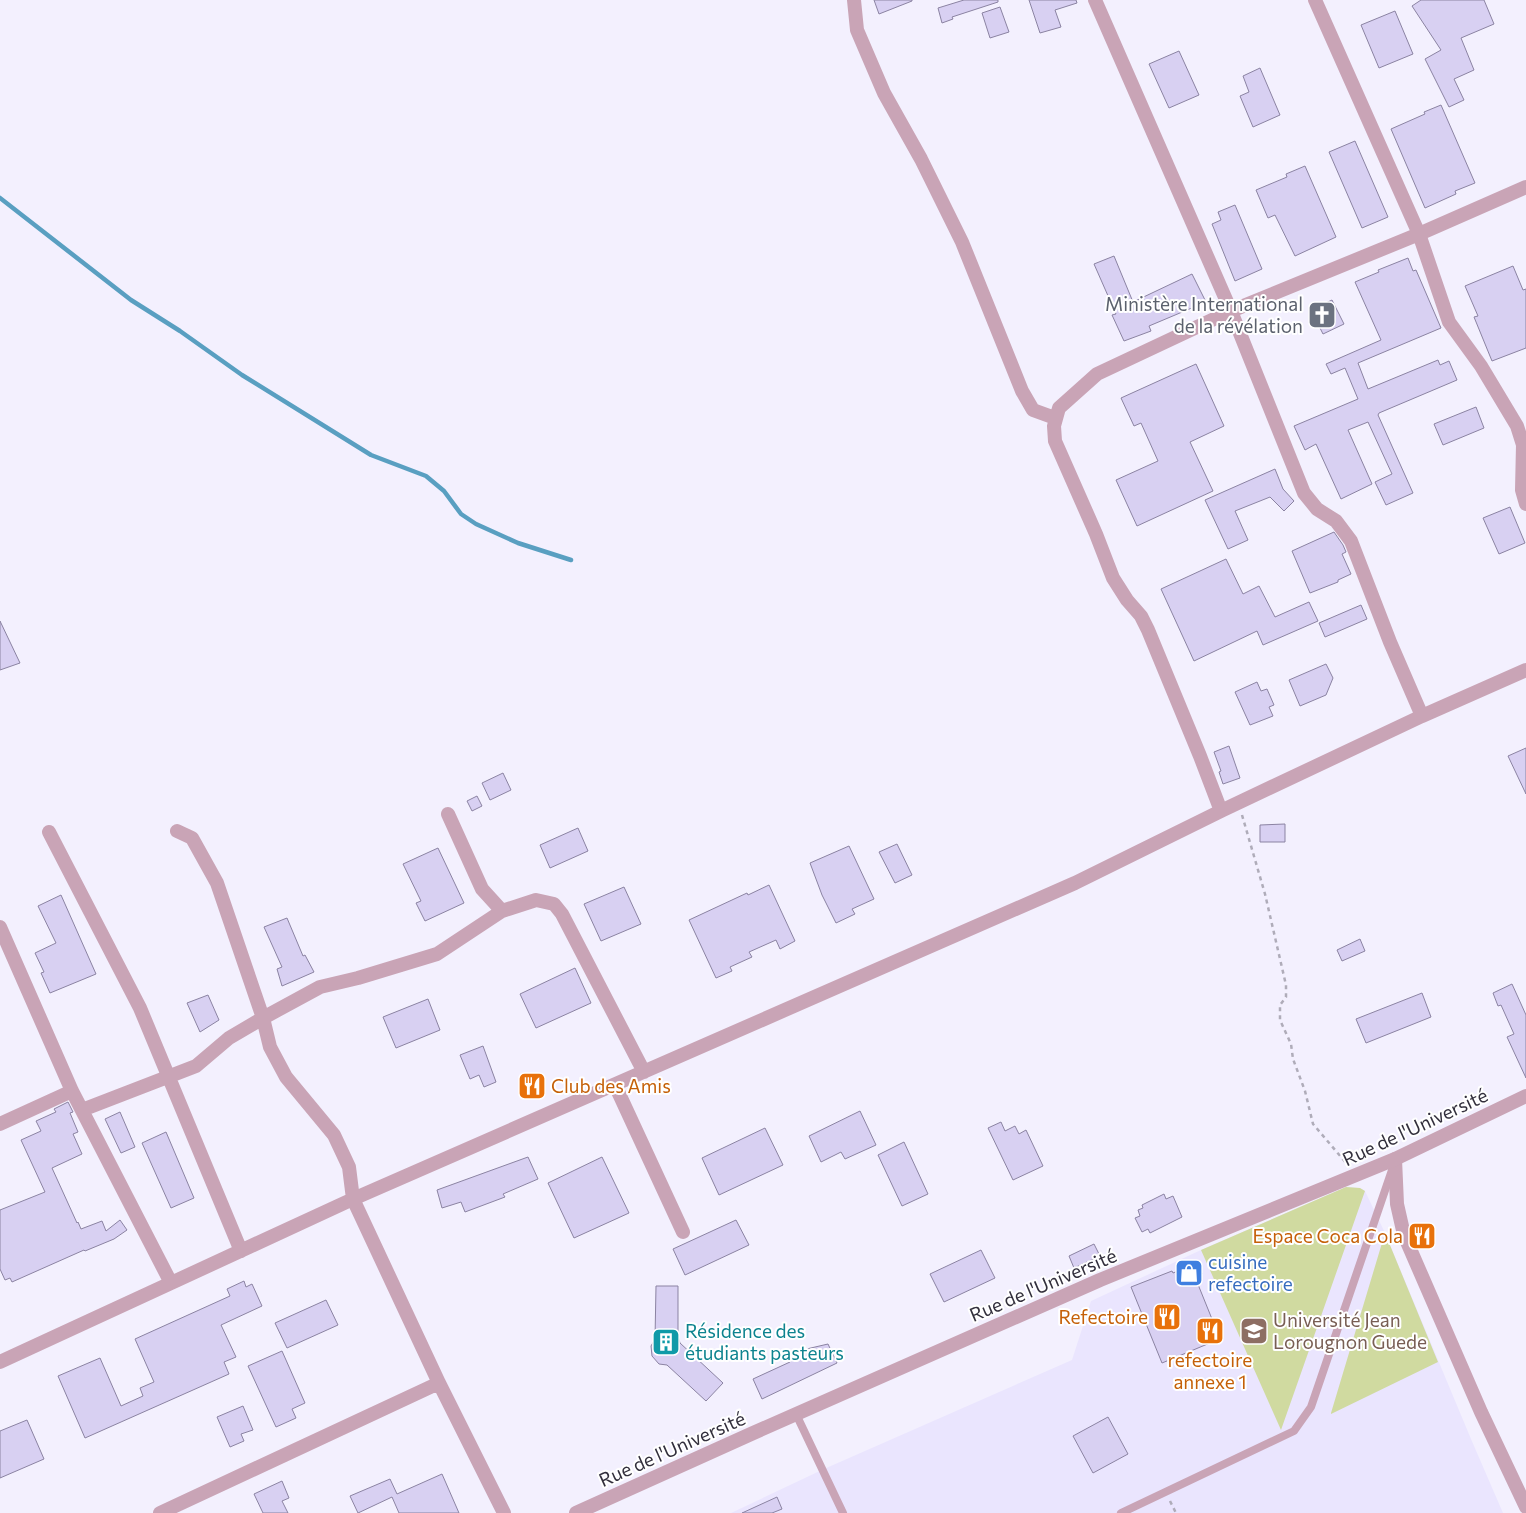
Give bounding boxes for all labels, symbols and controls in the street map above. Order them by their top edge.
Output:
place label: Ministère International de la révélation [1105,292,1303,337]
church icon: Ministère International de la révélation [1307,300,1337,330]
restaurant icon: Club des Amis [517,1071,547,1101]
place label: Club des Amis [551,1074,671,1097]
street label: Rue de l'Université [1338,1083,1491,1170]
restaurant icon: Espace Coca Cola [1407,1221,1437,1251]
place label: Espace Coca Cola [1252,1224,1403,1247]
street label: Rue de l'Université [966,1243,1120,1326]
place label: cuisine refectoire [1208,1250,1293,1295]
shop icon: cuisine refectoire [1174,1258,1204,1288]
restaurant icon: Refectoire [1152,1302,1182,1332]
place label: Refectoire [1058,1305,1148,1328]
place label: Université Jean Lorougnon Guede [1273,1308,1427,1353]
restaurant icon: refectoire annexe 1 [1195,1316,1225,1346]
school or university icon: Université Jean Lorougnon Guede [1239,1316,1269,1346]
place label: Résidence des étudiants pasteurs [685,1319,844,1364]
building icon: Résidence des étudiants pasteurs [651,1327,681,1357]
place label: refectoire annexe 1 [1168,1348,1252,1393]
street label: Rue de l'Université [595,1406,749,1491]

